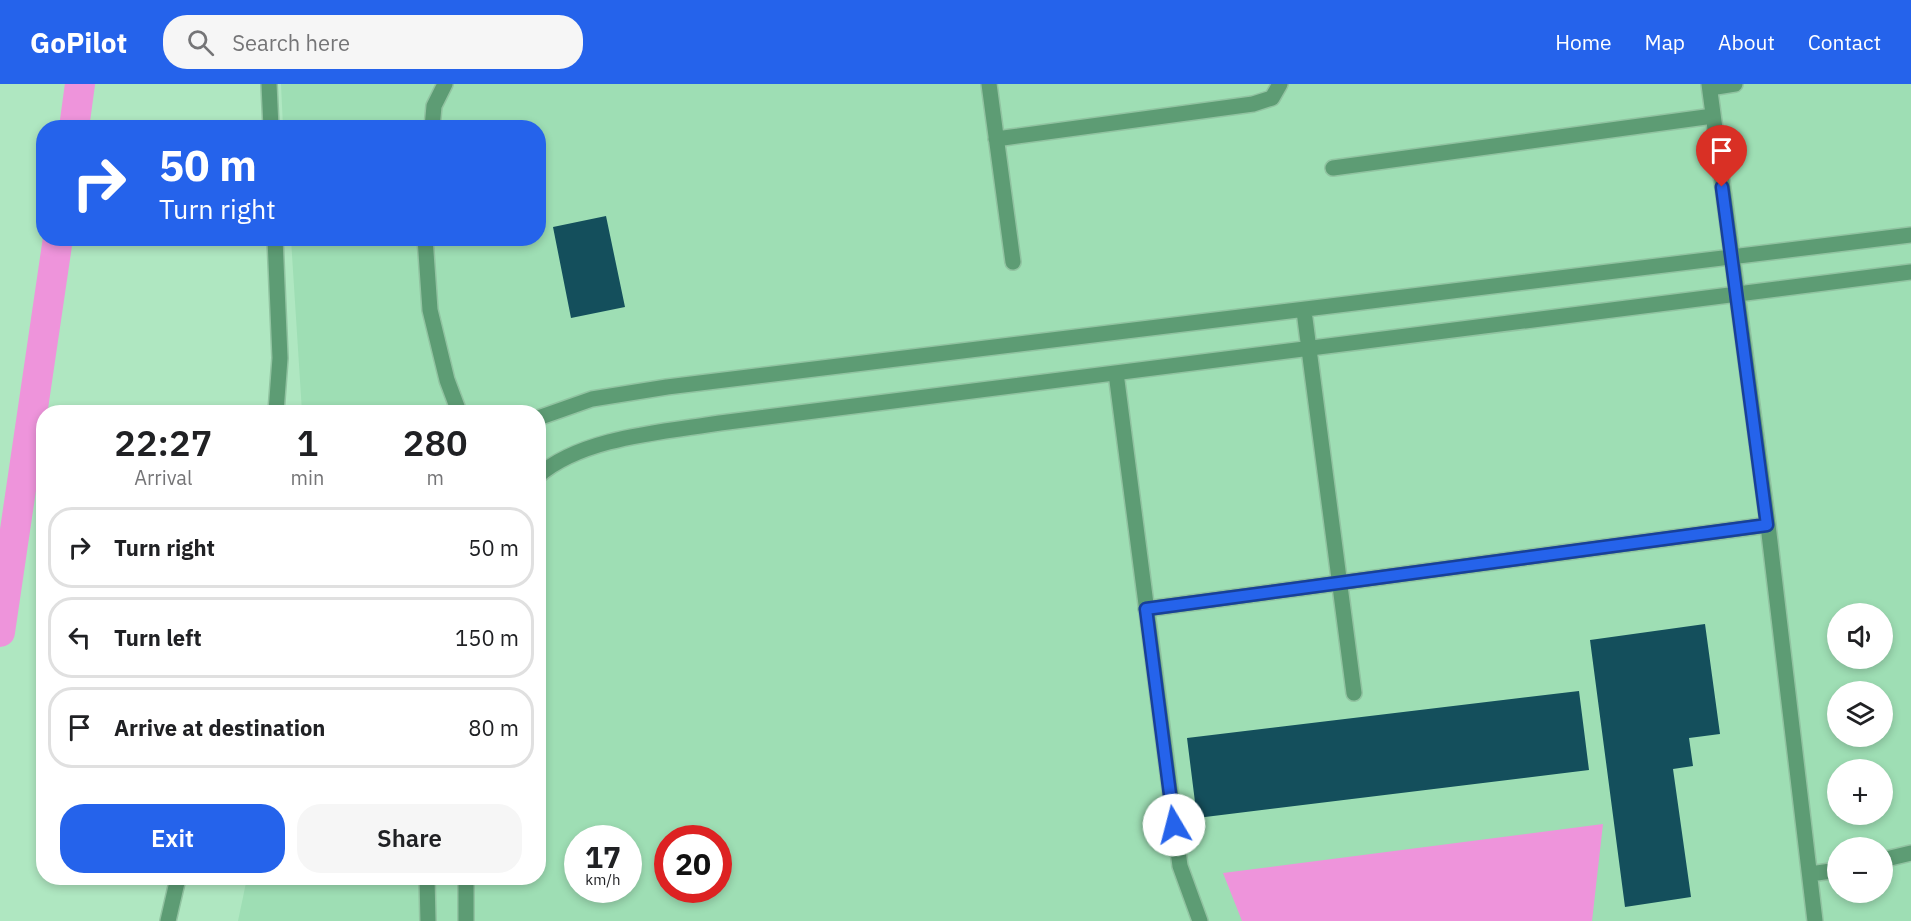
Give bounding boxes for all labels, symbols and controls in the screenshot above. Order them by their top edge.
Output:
search box [163,15,583,69]
text: GoPilot [30,24,127,61]
icon: search [184,26,217,59]
text: Search here [232,28,350,57]
text: Home [1555,28,1612,56]
text: Map [1645,28,1685,56]
text: About [1718,28,1775,56]
text: Contact [1808,28,1881,56]
pin [1696,125,1747,187]
icon: arrive [1705,134,1738,167]
text: 50 m [159,138,257,193]
icon: right [60,144,138,222]
text: Turn right [159,191,276,226]
text: 22:27 [114,419,212,466]
text: 1 [297,419,318,466]
text: 280 [403,419,468,466]
text: Arrival [134,464,192,491]
text: min [291,464,324,491]
text: m [426,464,444,491]
icon: right [63,531,96,564]
text: Turn right [114,533,215,562]
text: 50 m [468,533,519,562]
map controls [1827,603,1893,903]
button: sound [1827,603,1893,669]
icon: left [63,621,96,654]
text: Turn left [114,623,202,652]
text: 150 m [455,623,519,652]
button: layers [1827,681,1893,747]
icon: arrive [63,711,96,744]
text: Arrive at destination [114,713,325,742]
text: 80 m [468,713,519,742]
button: + [1827,759,1893,825]
position arrow [1142,793,1206,857]
button: Exit [60,804,285,873]
button: Share [297,804,522,873]
speed limit sign: 20 [654,825,732,903]
text: 17 [585,837,621,876]
button: − [1827,837,1893,903]
text: km/h [585,870,621,889]

